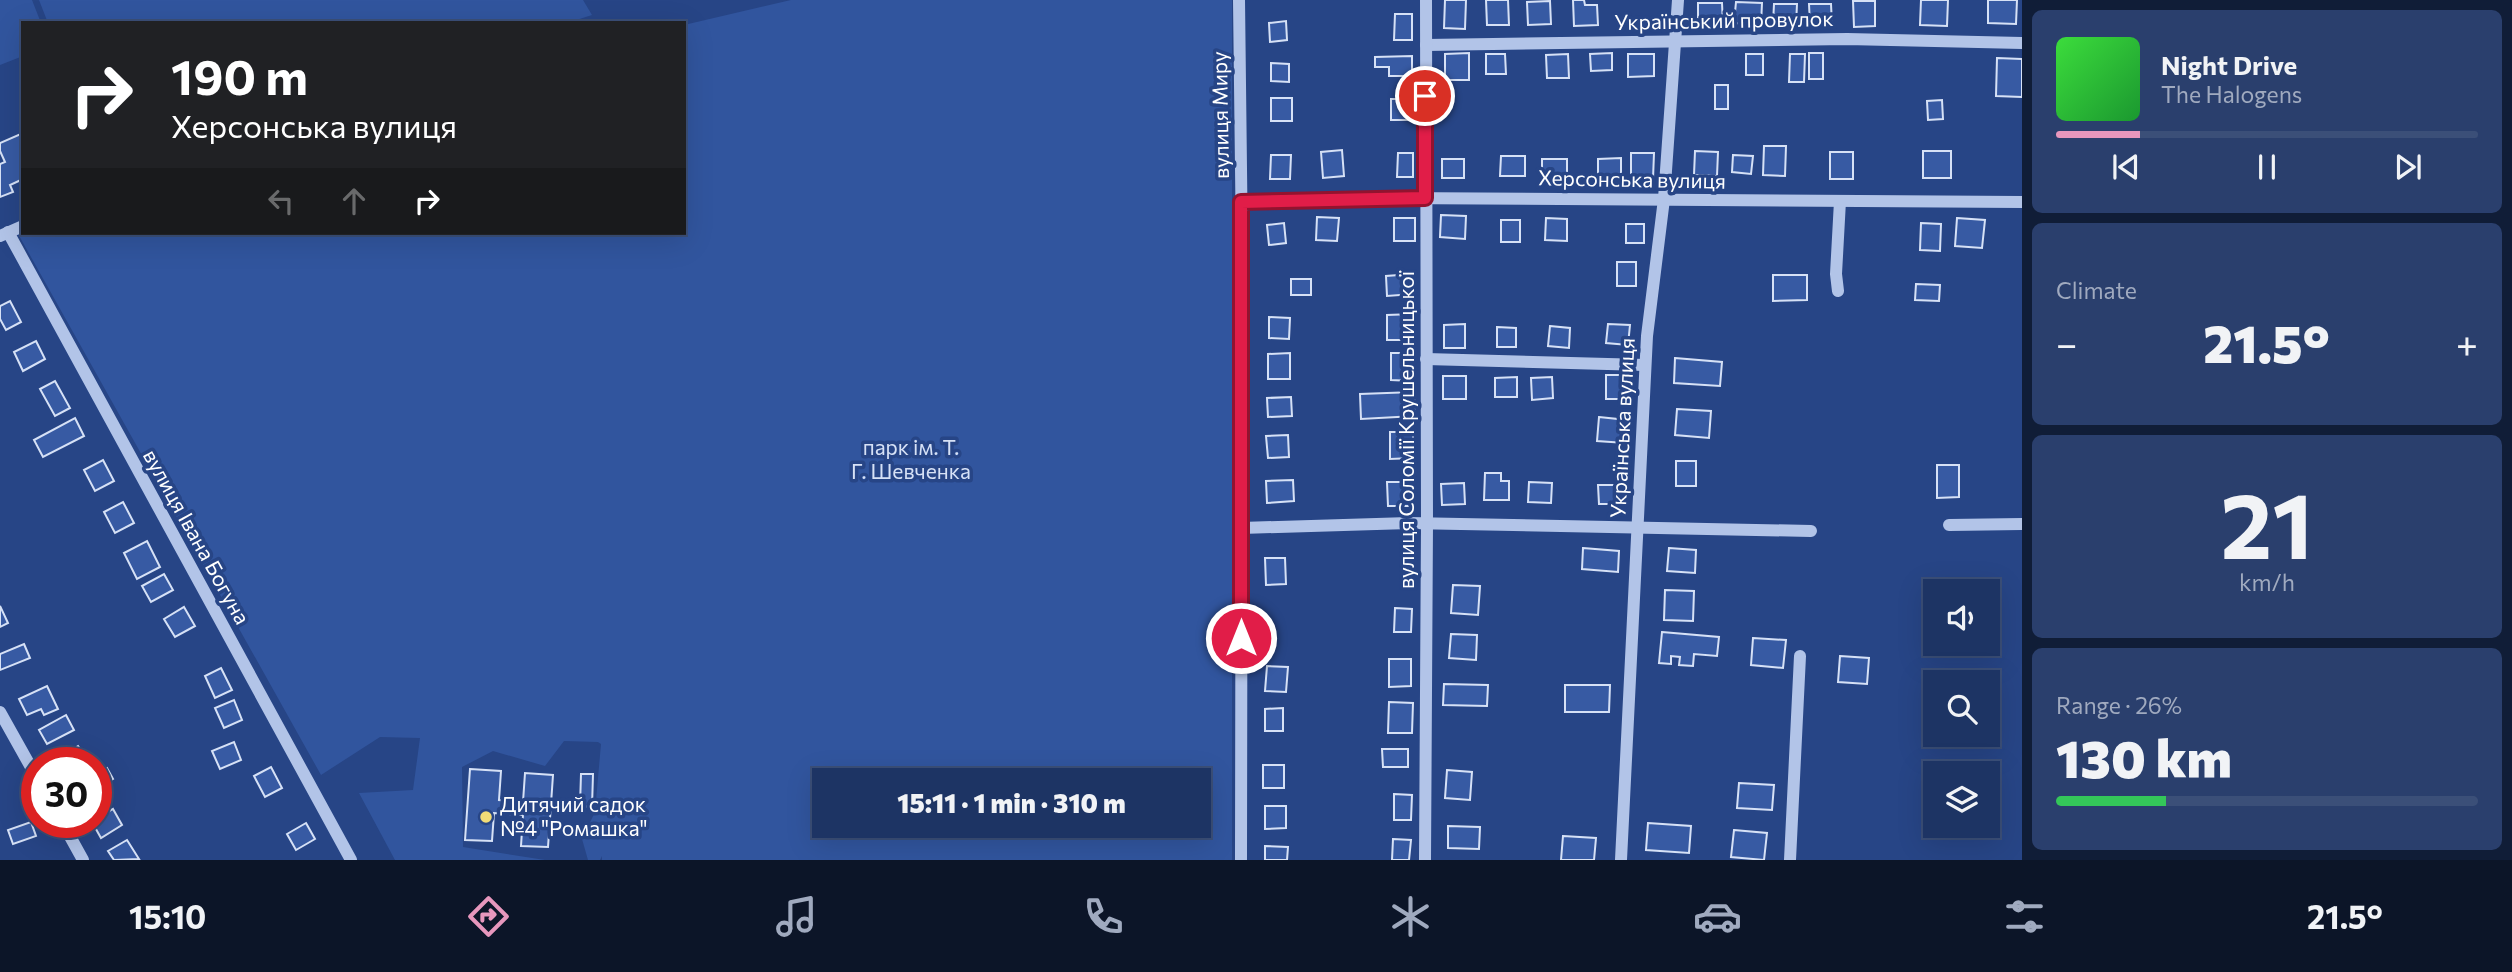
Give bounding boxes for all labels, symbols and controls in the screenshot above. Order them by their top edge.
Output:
street label: Український провулок [1614,5,1834,34]
text: 190 m [171,45,308,105]
icon: right [56,49,147,140]
text: Night Drive [2161,49,2297,80]
street label: вулиця Миру [1206,51,1233,179]
pin [1395,66,1455,126]
icon: arrive [1406,77,1444,115]
text: The Halogens [2161,80,2302,108]
text: Херсонська вулиця [171,105,457,145]
icon: previous [2107,148,2145,186]
icon: pause [2248,148,2286,186]
icon: next [2389,148,2427,186]
street label: Херсонська вулиця [1538,164,1726,193]
icon: left [262,182,300,220]
icon: ahead [335,182,373,220]
icon: right [408,182,446,220]
street label: вулиця Соломії Крушельницької [1393,270,1418,589]
text: Climate [2056,276,2137,304]
text: 21.5° [2203,310,2330,374]
text: − [2056,319,2078,366]
text: + [2456,319,2478,366]
street label: Українська вулиця [1604,337,1639,519]
park label: парк ім. Т. Г. Шевченка [851,434,971,483]
street label: вулиця Івана Богуна [139,444,256,628]
text: 21 [2221,466,2313,578]
text: km/h [2239,568,2295,596]
map controls [1923,579,2000,838]
button: sound [1923,579,2000,656]
position arrow [1204,601,1278,675]
button: search [1923,670,2000,747]
text: Range · 26% [2056,691,2182,719]
text: 130 km [2056,725,2232,789]
speed limit sign: 30 [21,747,112,838]
button: layers [1923,761,2000,838]
text: 15:11 · 1 min · 310 m [897,787,1126,818]
place label: Дитячий садок №4 "Ромашка" [500,791,648,840]
marker: Дитячий садок №4 "Ромашка" [478,809,494,825]
icon: directions [464,892,513,941]
icon: music [772,892,821,941]
icon: phone [1079,892,1128,941]
icon: climate [1386,892,1435,941]
icon: car [1693,892,1742,941]
icon: filters [2000,892,2049,941]
text: 15:10 [129,896,206,936]
text: 21.5° [2307,896,2383,936]

